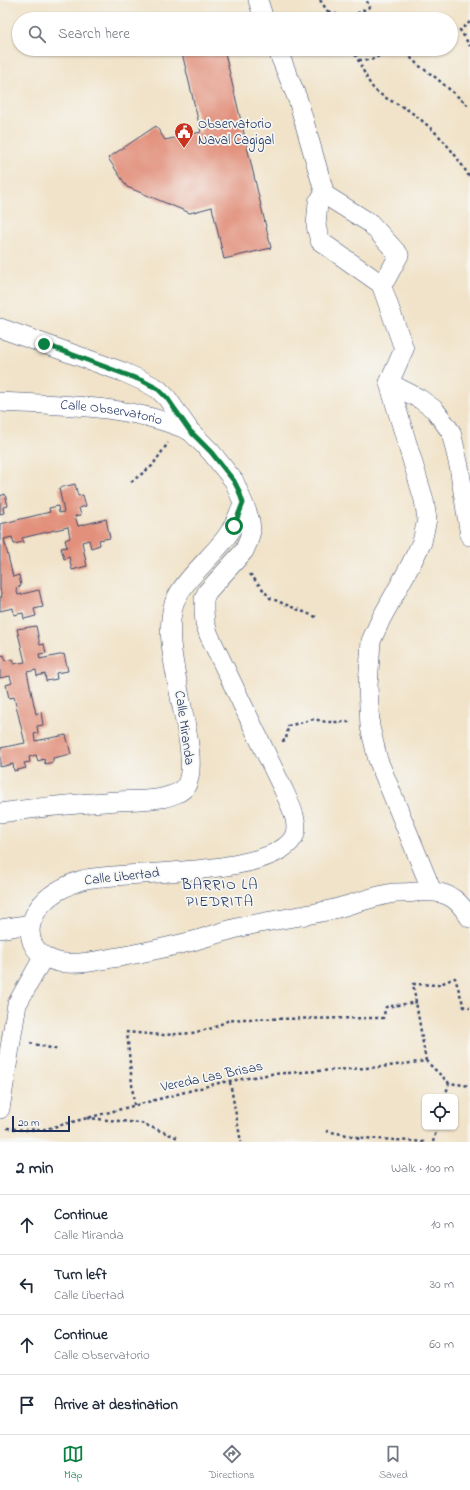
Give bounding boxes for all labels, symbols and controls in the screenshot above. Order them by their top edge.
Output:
search box [12,12,458,56]
icon: search [26,23,48,45]
text: Search here [58,23,130,45]
place label: Observatorio Naval Cagigal [198,114,274,152]
public building icon: Observatorio Naval Cagigal [173,121,195,149]
route end [35,335,53,353]
street label: Calle Observatorio [60,394,165,431]
route start [225,517,243,535]
street label: Calle Miranda [168,689,200,767]
street label: Calle Libertad [83,863,161,891]
district label: BARRIO LA PIEDRITA [181,874,258,913]
street label: Vereda Las Brisas [158,1056,265,1098]
map controls [422,1094,458,1130]
button: locate [422,1094,458,1130]
scale bar [12,1114,70,1133]
text: 20 m [18,1115,40,1131]
text: 2 min [16,1156,53,1181]
text: Walk · 100 m [391,1159,454,1178]
text: Continue [54,1204,108,1226]
icon: ahead [16,1214,38,1236]
text: 10 m [431,1215,454,1234]
text: Calle Miranda [54,1226,124,1245]
text: Turn left [54,1264,107,1286]
icon: left [16,1274,38,1296]
text: 30 m [430,1275,454,1294]
text: Calle Libertad [54,1286,124,1305]
text: Continue [54,1324,108,1346]
icon: ahead [16,1334,38,1356]
text: 60 m [429,1335,454,1354]
text: Calle Observatorio [54,1346,150,1365]
icon: arrive [16,1394,38,1416]
text: Arrive at destination [54,1394,178,1416]
tab: Map [62,1443,84,1483]
tab: Directions [209,1443,255,1483]
tab: Saved [379,1443,408,1483]

